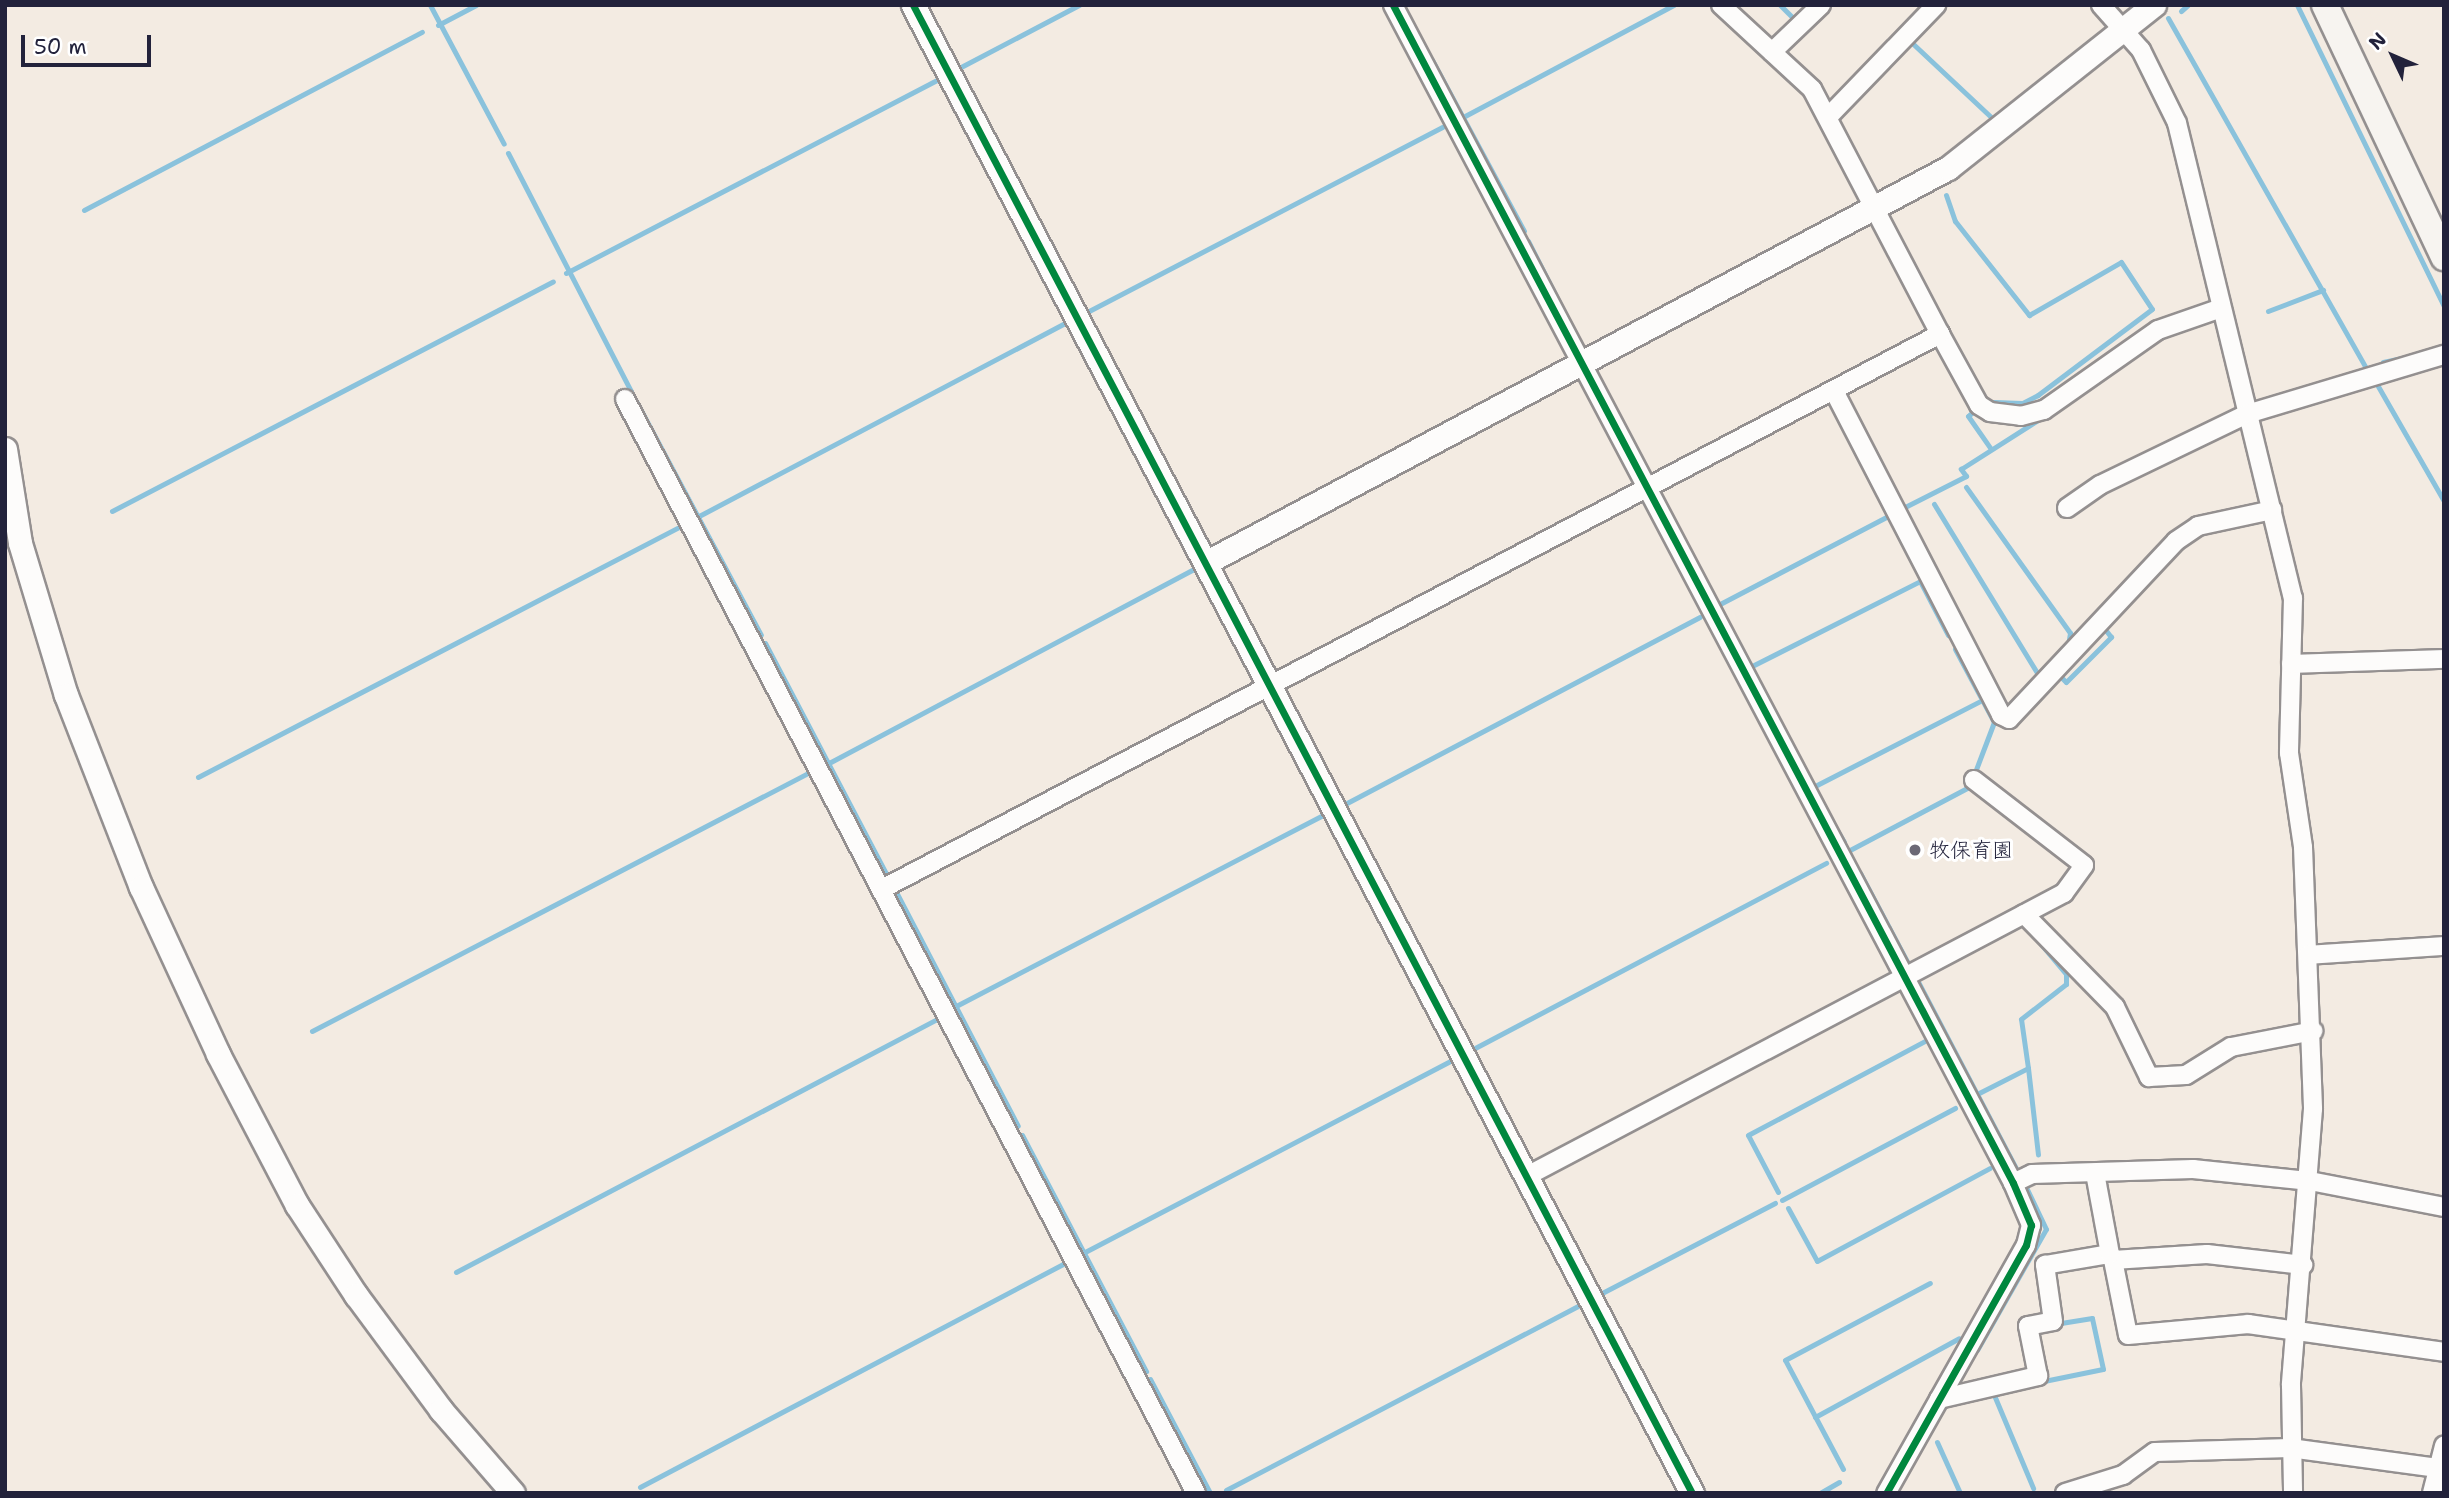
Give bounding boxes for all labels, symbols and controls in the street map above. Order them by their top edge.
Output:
scale bar [24,21,154,65]
north arrow [2358,21,2428,91]
text: N [2363,27,2392,55]
text: 50 m [34,33,87,61]
place label: 牧保育園 [1929,837,2013,863]
marker: 牧保育園 [1907,842,1923,858]

